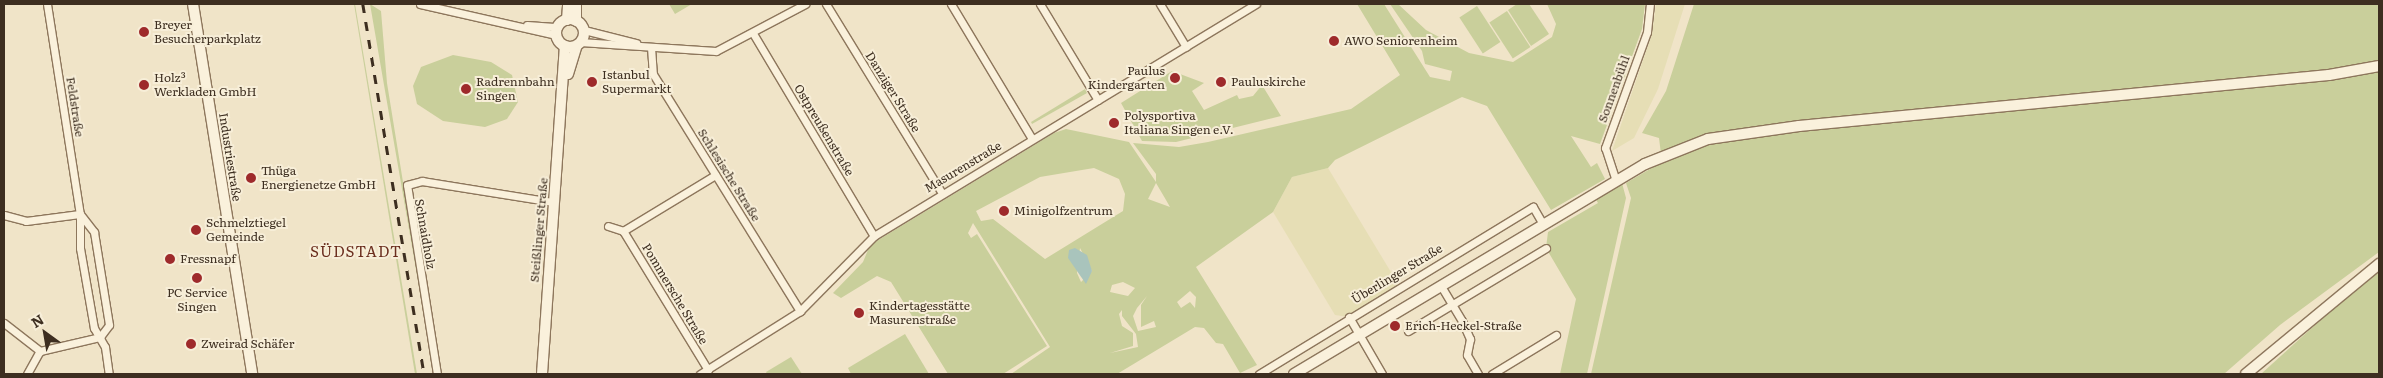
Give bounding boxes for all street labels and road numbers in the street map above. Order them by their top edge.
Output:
street label: Danziger Straße [862,49,924,135]
street label: Sonnenbühl [1595,54,1633,124]
street label: Feldstraße [63,76,87,138]
street label: Ostpreußenstraße [791,82,857,178]
street label: Industriestraße [216,112,244,202]
street label: Schlesische Straße [695,126,763,224]
street label: Masurenstraße [922,138,1004,196]
street label: Steißlinger Straße [527,177,551,283]
street label: Schnaidholz [412,198,438,270]
street label: Pommersche Straße [639,241,711,347]
street label: Überlinger Straße [1349,241,1445,307]

